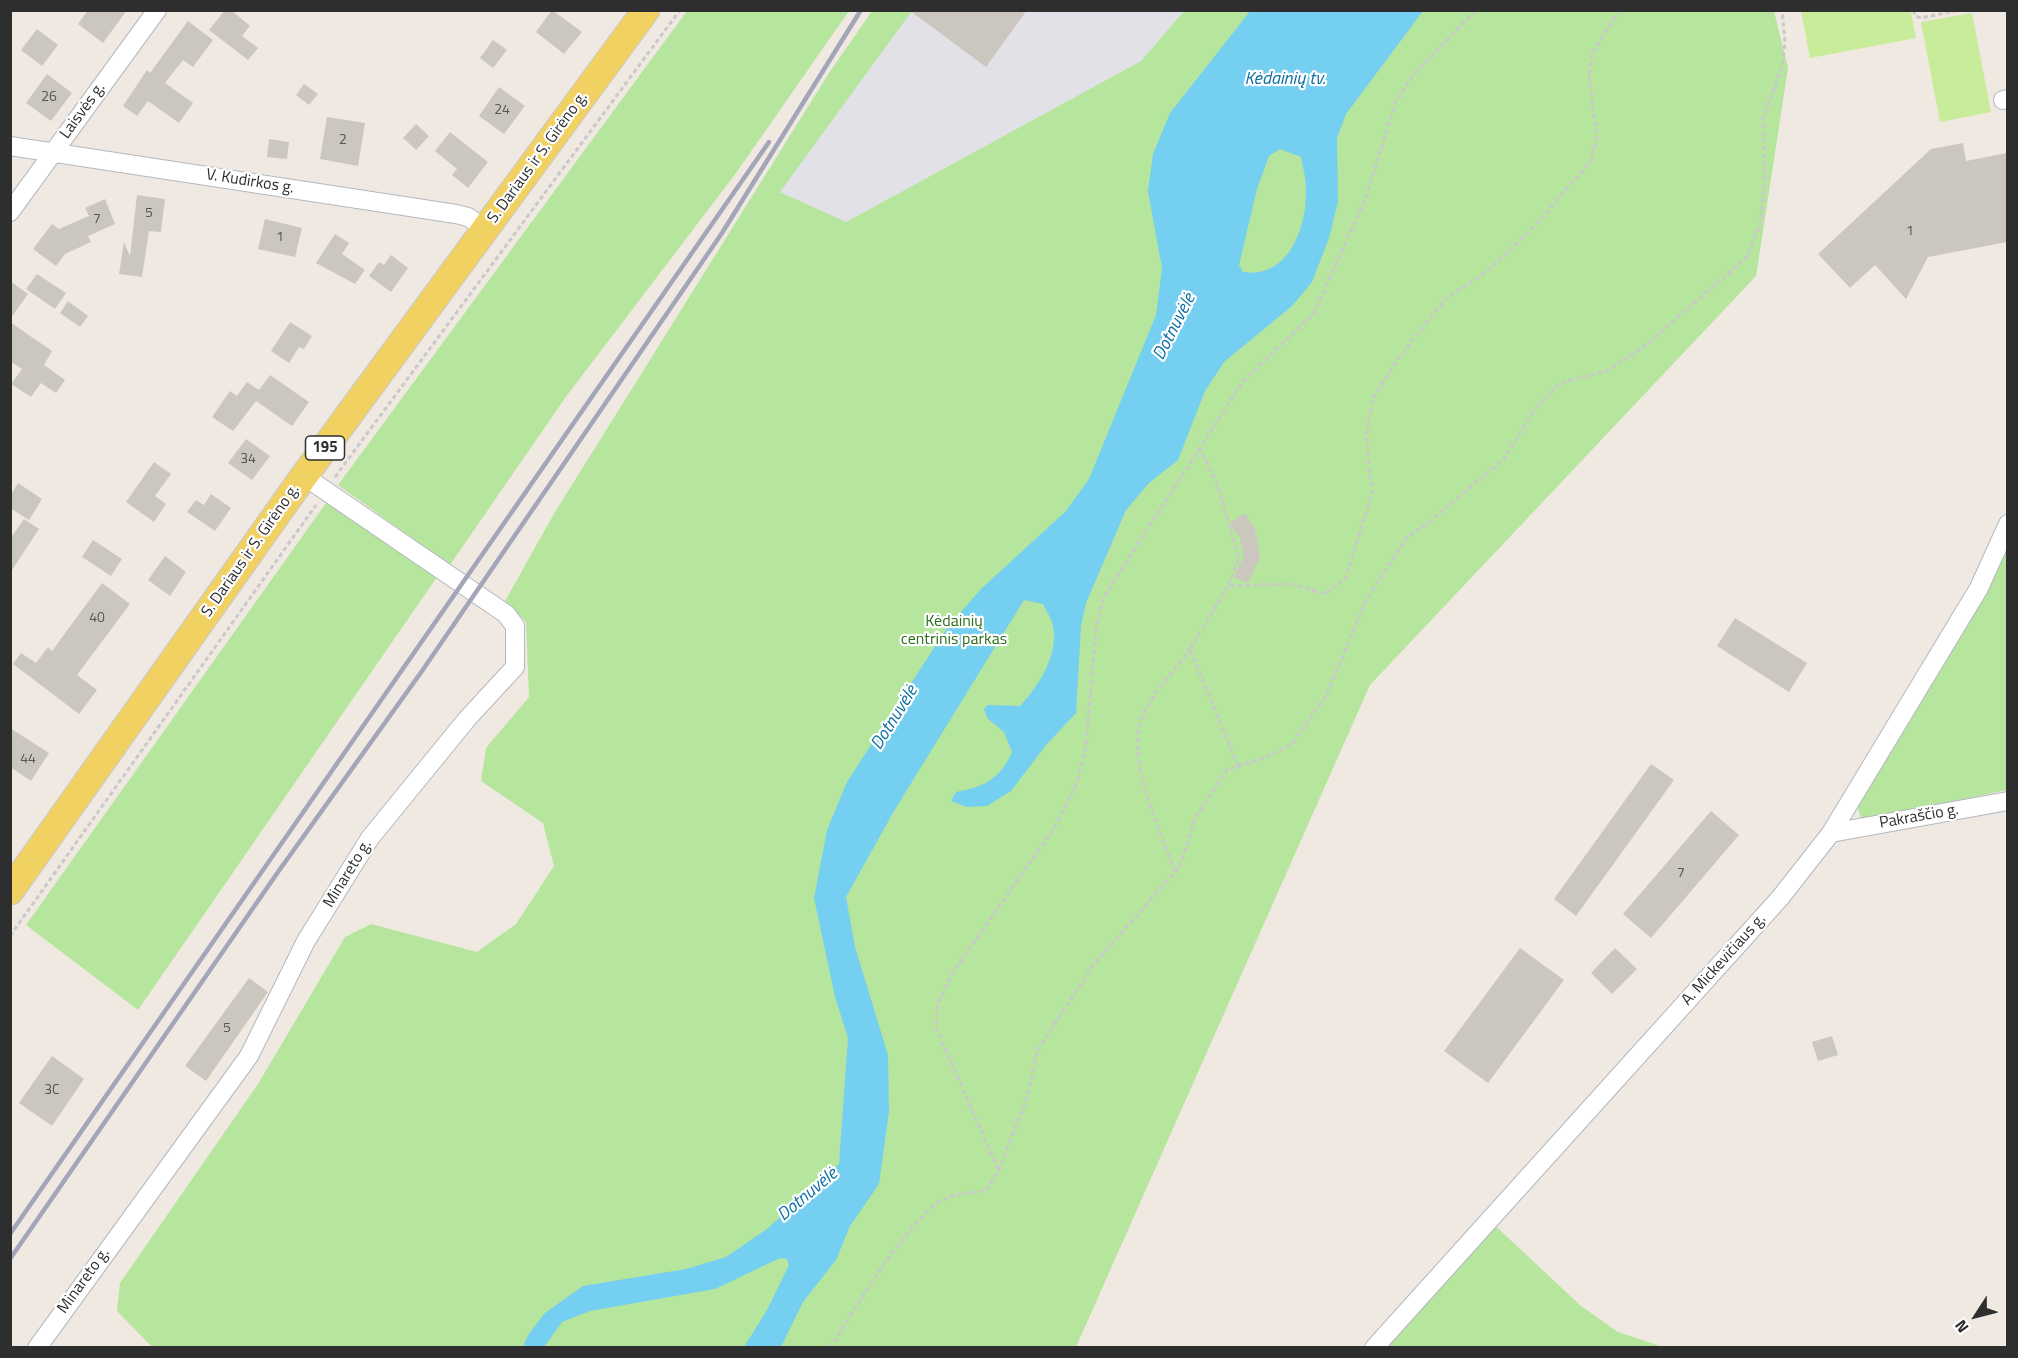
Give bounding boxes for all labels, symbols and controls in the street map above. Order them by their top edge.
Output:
water label: Kėdainių tv. [1245,69,1325,91]
street label: Laisvės g. [56,79,110,143]
street label: S. Dariaus ir S. Girėno g. [484,89,592,227]
house number: 26 [41,90,57,106]
house number: 24 [494,103,510,119]
house number: 2 [339,133,347,149]
street label: V. Kudirkos g. [205,166,295,198]
house number: 5 [145,206,153,222]
house number: 7 [93,212,101,228]
house number: 1 [1906,224,1914,240]
house number: 1 [276,230,284,246]
water label: Dotnuvėlė [1149,290,1201,364]
road number: 195 [306,436,344,460]
house number: 34 [240,452,256,468]
street label: S. Dariaus ir S. Girėno g. [198,481,304,621]
house number: 40 [89,611,105,627]
park label: Kėdainių centrinis parkas [901,612,1007,650]
water label: Dotnuvėlė [867,682,923,754]
house number: 44 [20,752,36,768]
street label: Pakraščio g. [1878,801,1960,833]
street label: Minareto g. [320,837,376,911]
house number: 7 [1677,866,1685,882]
street label: A. Mickevičiaus g. [1678,910,1770,1010]
house number: 5 [223,1021,231,1037]
house number: 3C [44,1083,60,1099]
water label: Dotnuvėlė [774,1164,842,1226]
street label: Minareto g. [54,1245,114,1317]
north arrow [1946,1286,2006,1346]
text: N [1948,1315,1974,1338]

